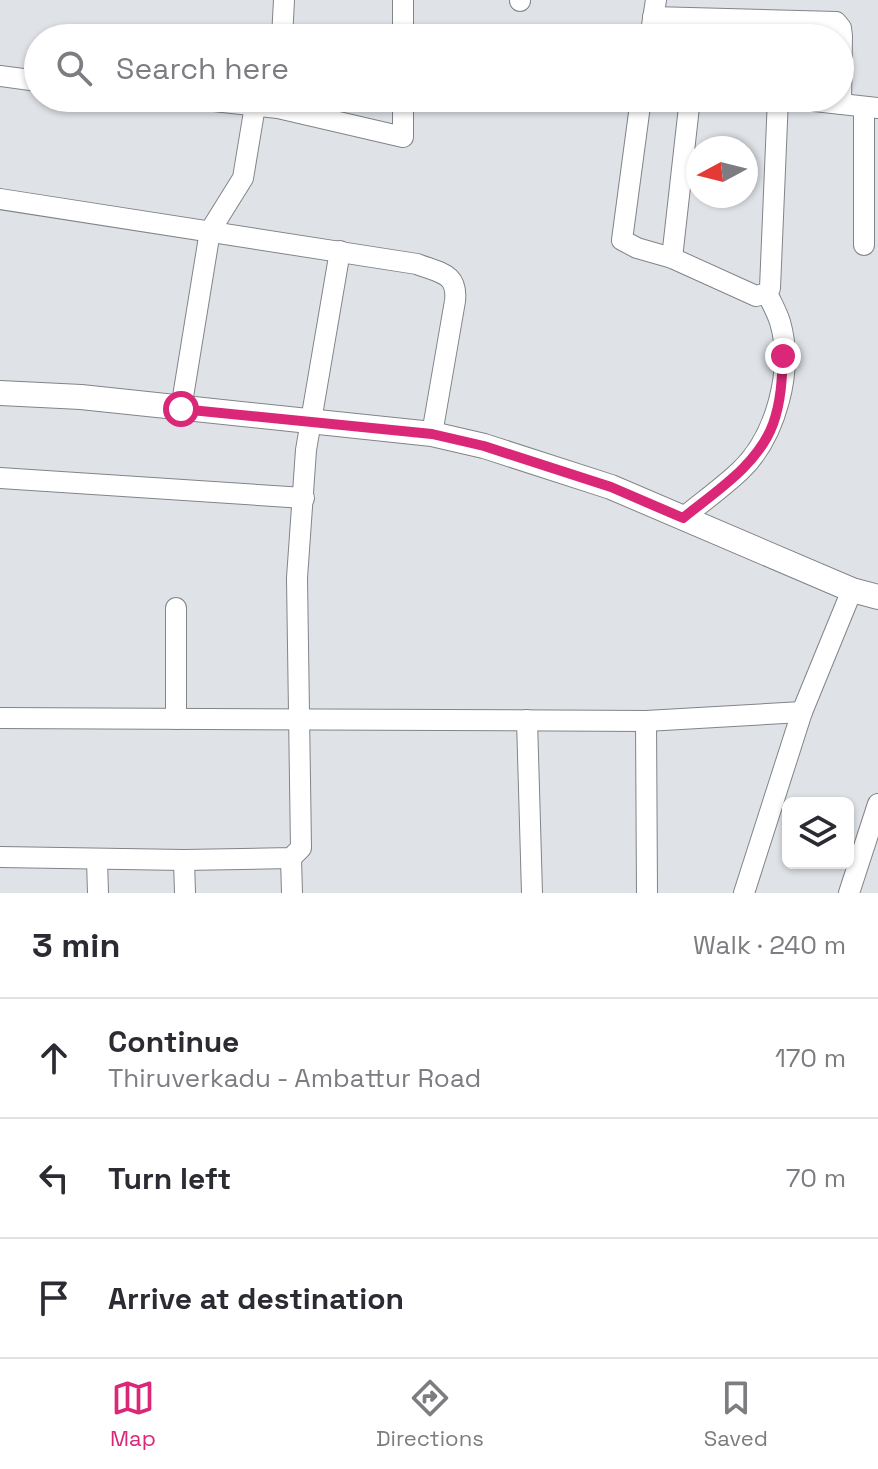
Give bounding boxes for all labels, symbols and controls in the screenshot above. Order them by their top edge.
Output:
search box [24,24,854,112]
icon: search [52,46,96,90]
text: Search here [116,49,289,88]
north arrow [686,136,758,208]
route end [765,338,801,374]
route start [163,391,199,427]
map controls [782,797,854,869]
button: layers [782,797,854,869]
text: 3 min [32,924,120,967]
text: Walk · 240 m [693,928,846,962]
text: Continue [108,1022,239,1061]
icon: ahead [32,1036,76,1080]
text: 170 m [775,1041,846,1075]
text: Thiruverkadu - Ambattur Road [108,1061,481,1095]
icon: left [32,1156,76,1200]
text: Turn left [108,1159,231,1198]
text: 70 m [786,1161,846,1195]
icon: arrive [32,1276,76,1320]
text: Arrive at destination [108,1279,404,1318]
tab: Map [110,1376,156,1452]
tab: Directions [376,1376,484,1452]
tab: Saved [704,1376,768,1452]

